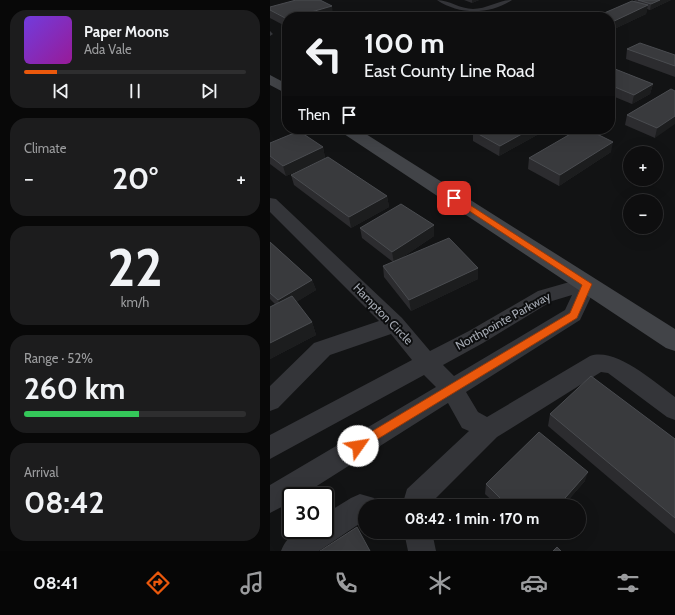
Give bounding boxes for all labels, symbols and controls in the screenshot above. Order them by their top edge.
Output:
text: Paper Moons [84,23,169,41]
text: 100 m [364,26,445,60]
icon: left [298,28,350,80]
text: Ada Vale [84,41,132,57]
text: East County Line Road [364,60,535,82]
icon: previous [50,80,72,102]
icon: pause [124,80,146,102]
icon: next [198,80,220,102]
icon: arrive [338,104,360,126]
text: Then [298,106,330,124]
text: Climate [24,140,66,156]
map controls [623,146,663,234]
button: + [623,146,663,186]
text: 20° [112,160,158,197]
text: − [24,165,34,192]
text: + [236,165,246,192]
pin [437,181,471,215]
icon: arrive [443,187,465,209]
button: − [623,194,663,234]
text: 22 [107,236,163,299]
street label: Hampton Circle [350,280,416,347]
street label: Northpointe Parkway [453,288,553,353]
text: km/h [121,294,149,310]
text: Range · 52% [24,350,93,366]
text: 260 km [24,370,125,407]
position arrow [337,425,379,467]
text: Arrival [24,464,59,480]
text: 08:42 [24,484,104,521]
speed limit sign: 30 [282,487,334,539]
text: 08:42 · 1 min · 170 m [405,510,539,528]
icon: directions [144,569,172,597]
icon: music [238,569,266,597]
icon: phone [332,569,360,597]
icon: climate [426,569,454,597]
icon: car [520,569,548,597]
icon: filters [614,569,642,597]
text: 08:41 [33,572,78,594]

